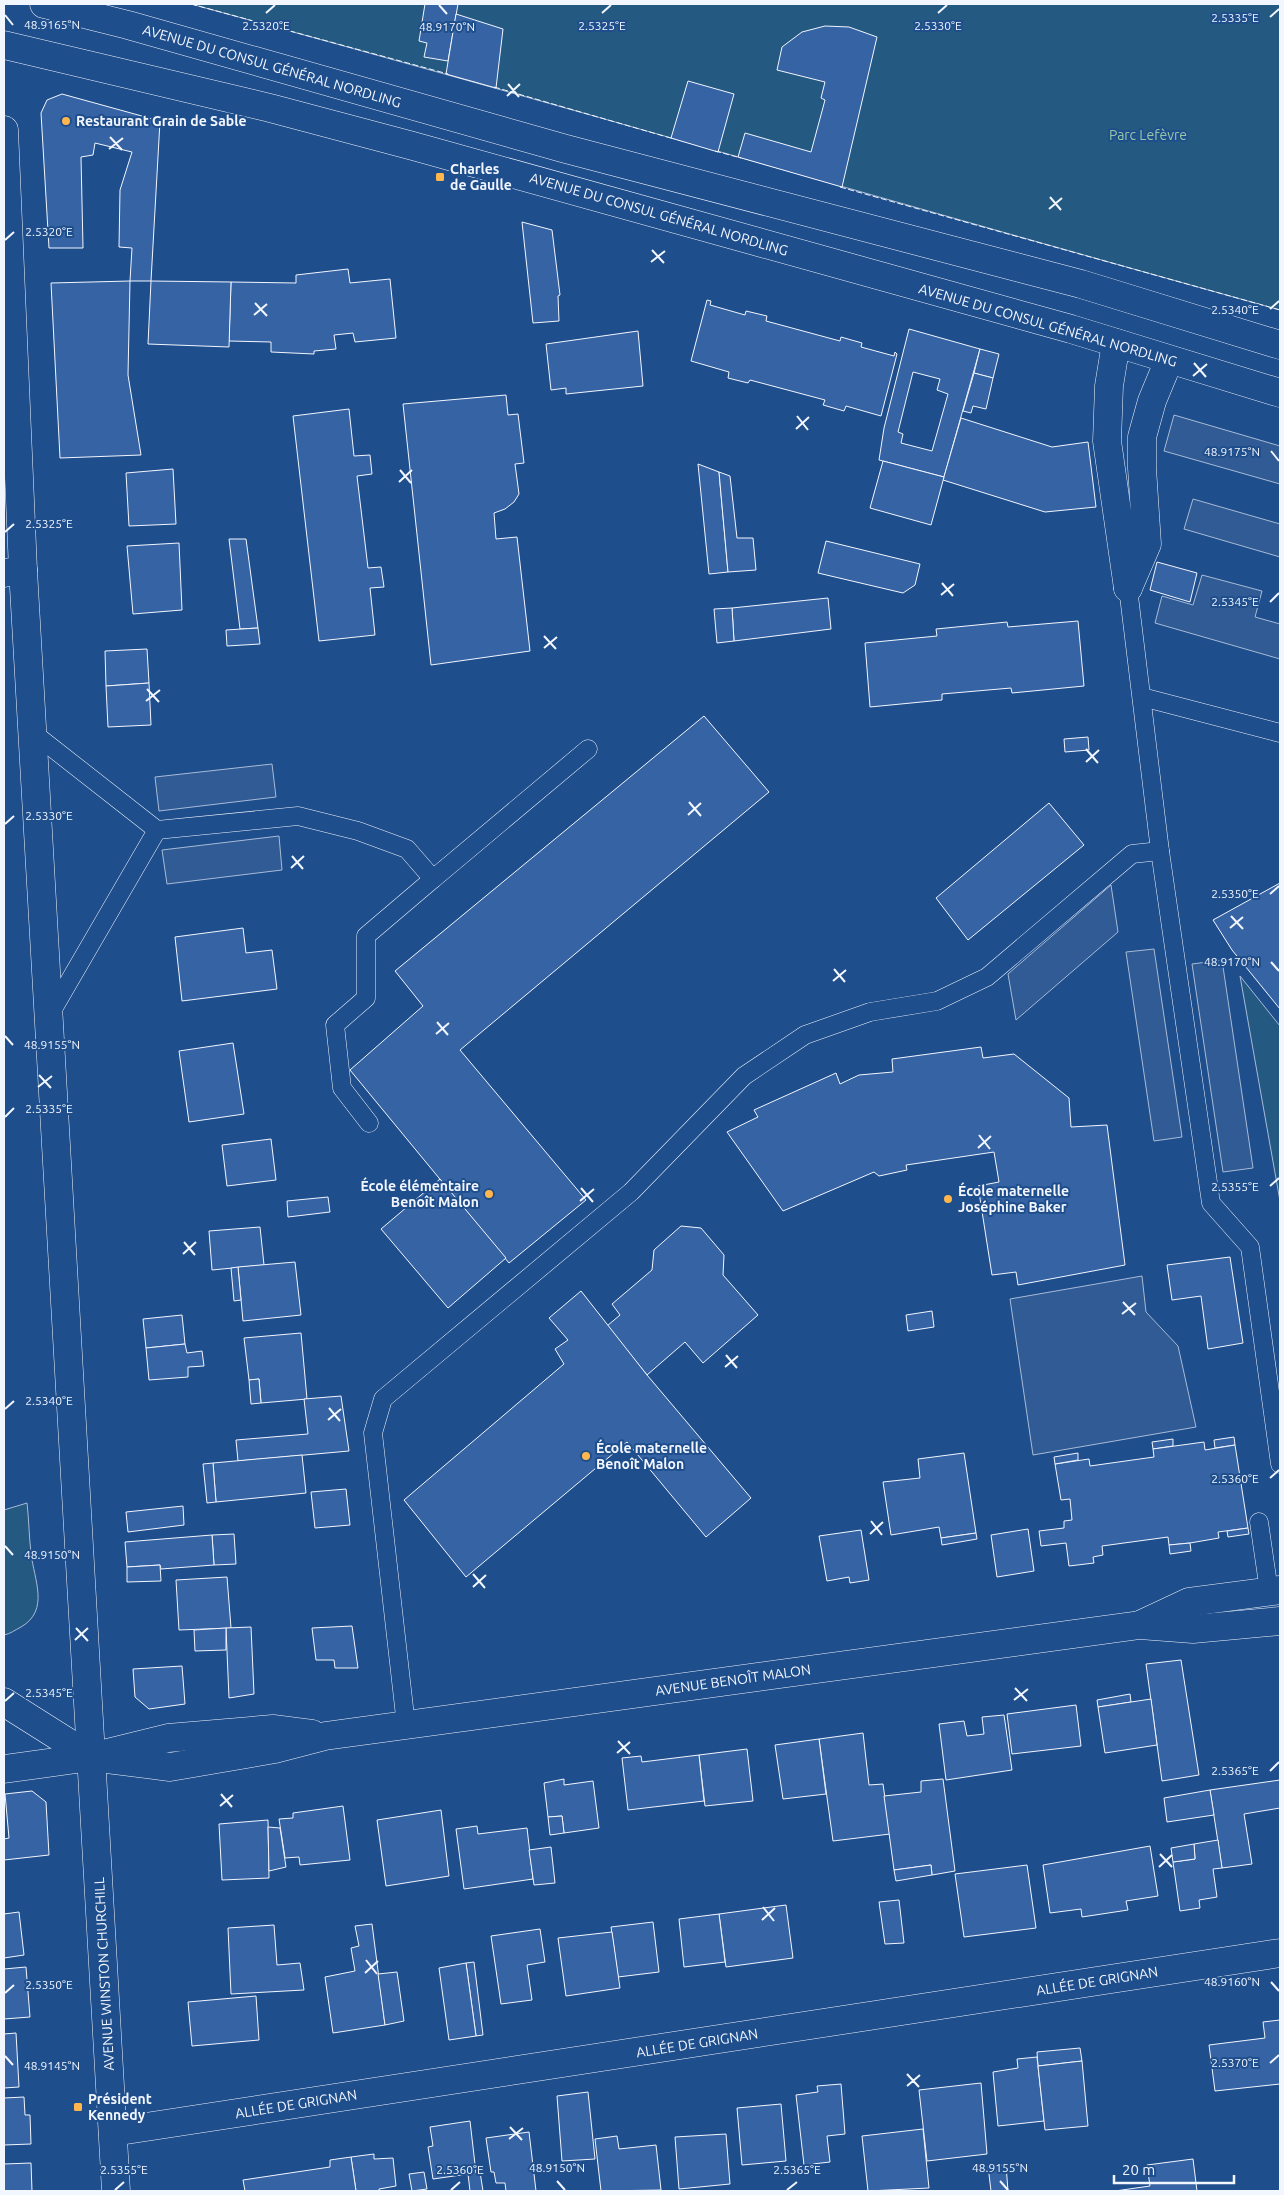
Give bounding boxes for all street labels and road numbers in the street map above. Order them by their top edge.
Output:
street label: AVENUE DU CONSUL GÉNÉRAL NORDLING [141,20,403,111]
street label: AVENUE DU CONSUL GÉNÉRAL NORDLING [528,168,790,259]
street label: AVENUE DU CONSUL GÉNÉRAL NORDLING [917,279,1179,370]
street label: AVENUE BENOÎT MALON [654,1660,812,1699]
street label: AVENUE WINSTON CHURCHILL [91,1877,117,2071]
street label: ALLÉE DE GRIGNAN [1035,1962,1159,1999]
street label: ALLÉE DE GRIGNAN [635,2024,759,2061]
street label: ALLÉE DE GRIGNAN [234,2085,358,2122]

